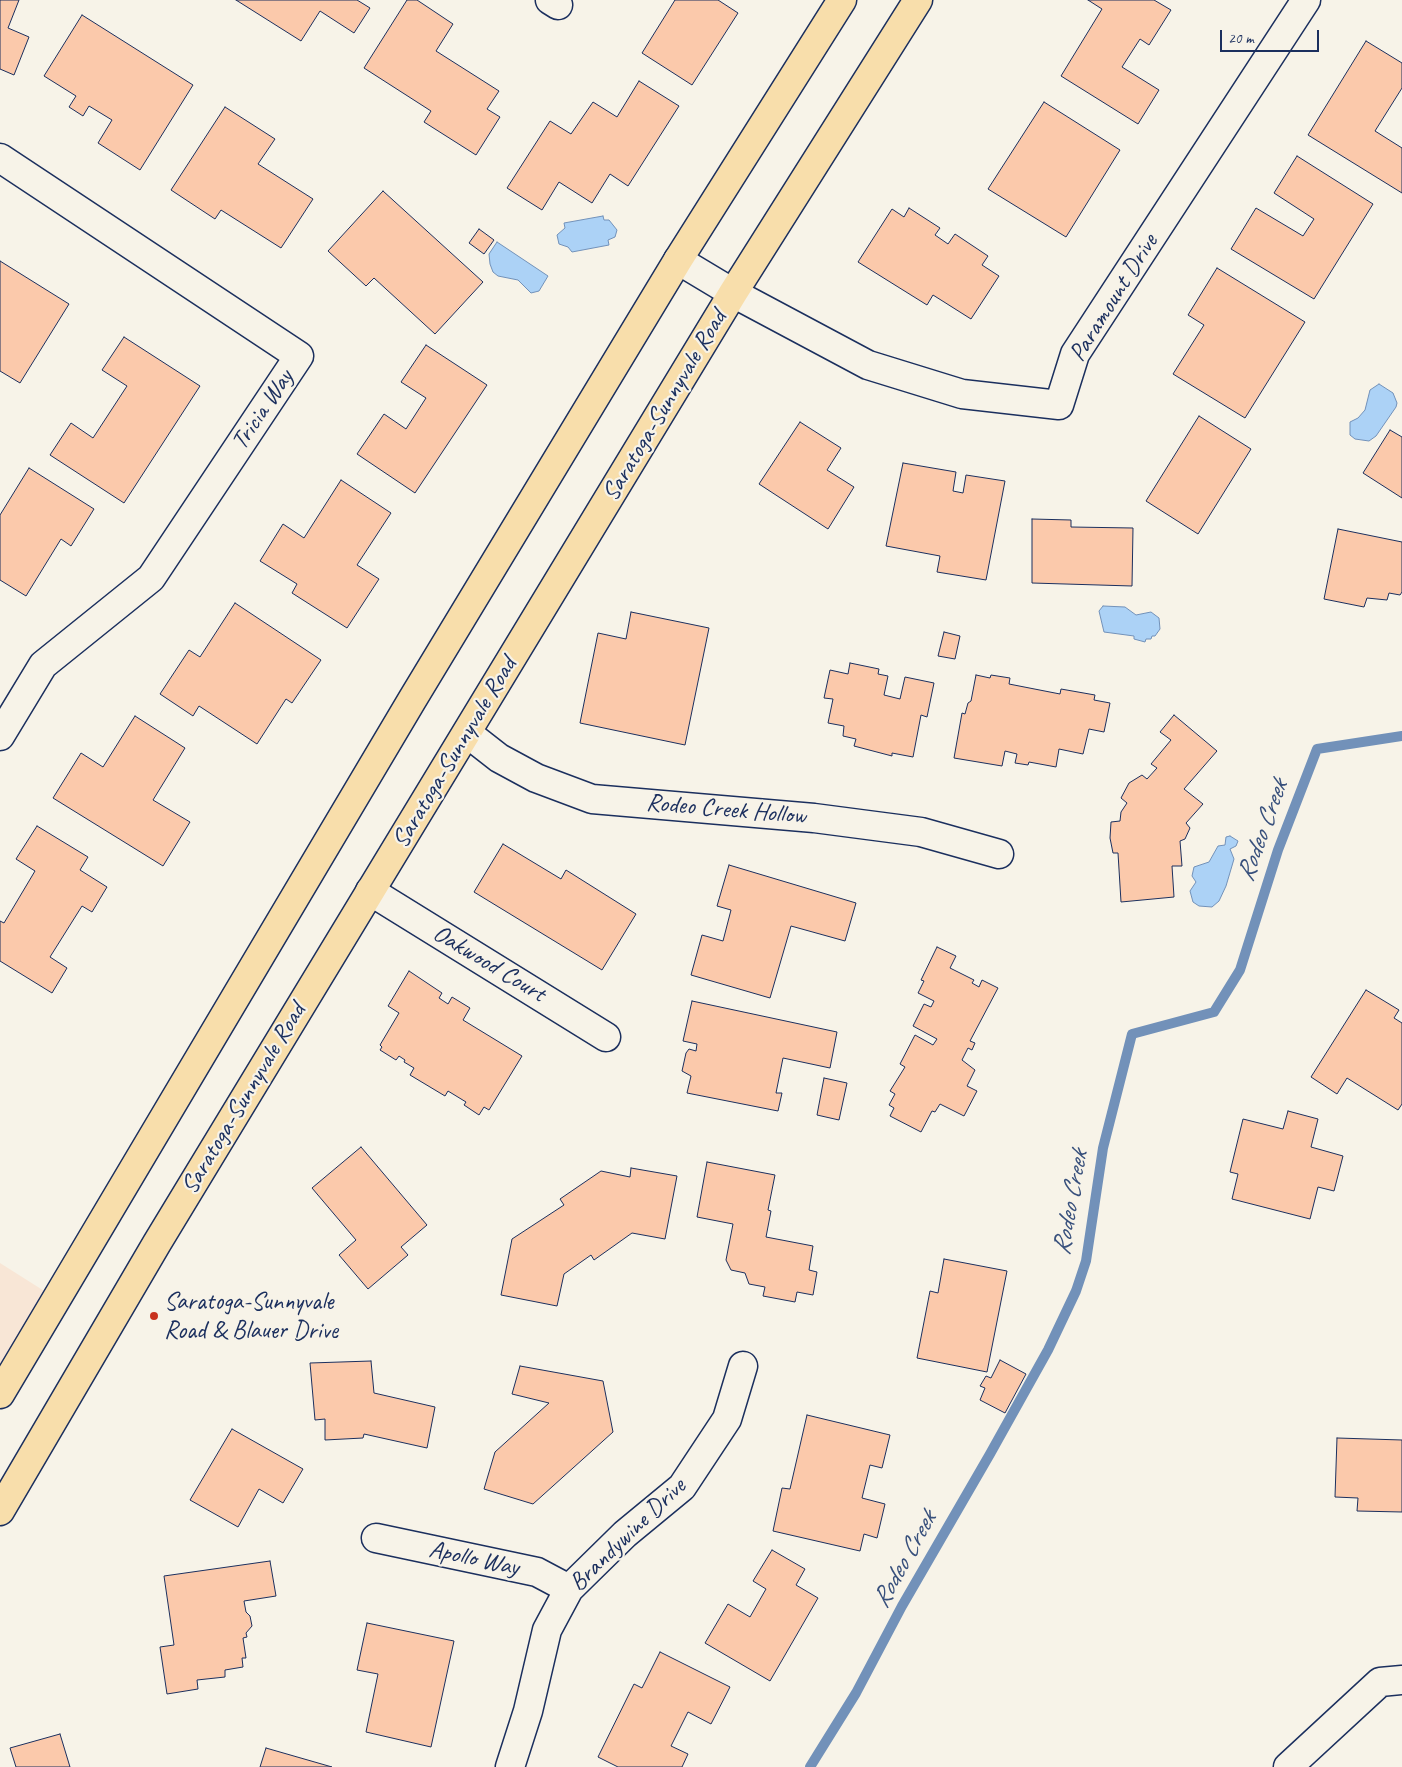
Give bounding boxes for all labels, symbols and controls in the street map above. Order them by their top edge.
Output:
scale bar [1222,20,1321,52]
text: 20 m [1228,29,1254,48]
street label: Paramount Drive [1063,229,1165,367]
street label: Saratoga-Sunnyvale Road [596,305,734,507]
street label: Tricia Way [225,364,301,456]
street label: Saratoga-Sunnyvale Road [386,652,524,854]
water label: Rodeo Creek [1230,776,1296,886]
street label: Rodeo Creek Hollow [645,788,807,832]
street label: Oakwood Court [427,919,551,1009]
street label: Saratoga-Sunnyvale Road [175,998,313,1200]
water label: Rodeo Creek [1047,1149,1095,1257]
place label: Saratoga-Sunnyvale Road & Blauer Drive [164,1287,338,1346]
marker: Saratoga-Sunnyvale Road & Blauer Drive [148,1310,160,1322]
street label: Brandywine Drive [564,1472,692,1598]
water label: Rodeo Creek [866,1507,944,1613]
street label: Apollo Way [426,1535,522,1583]

